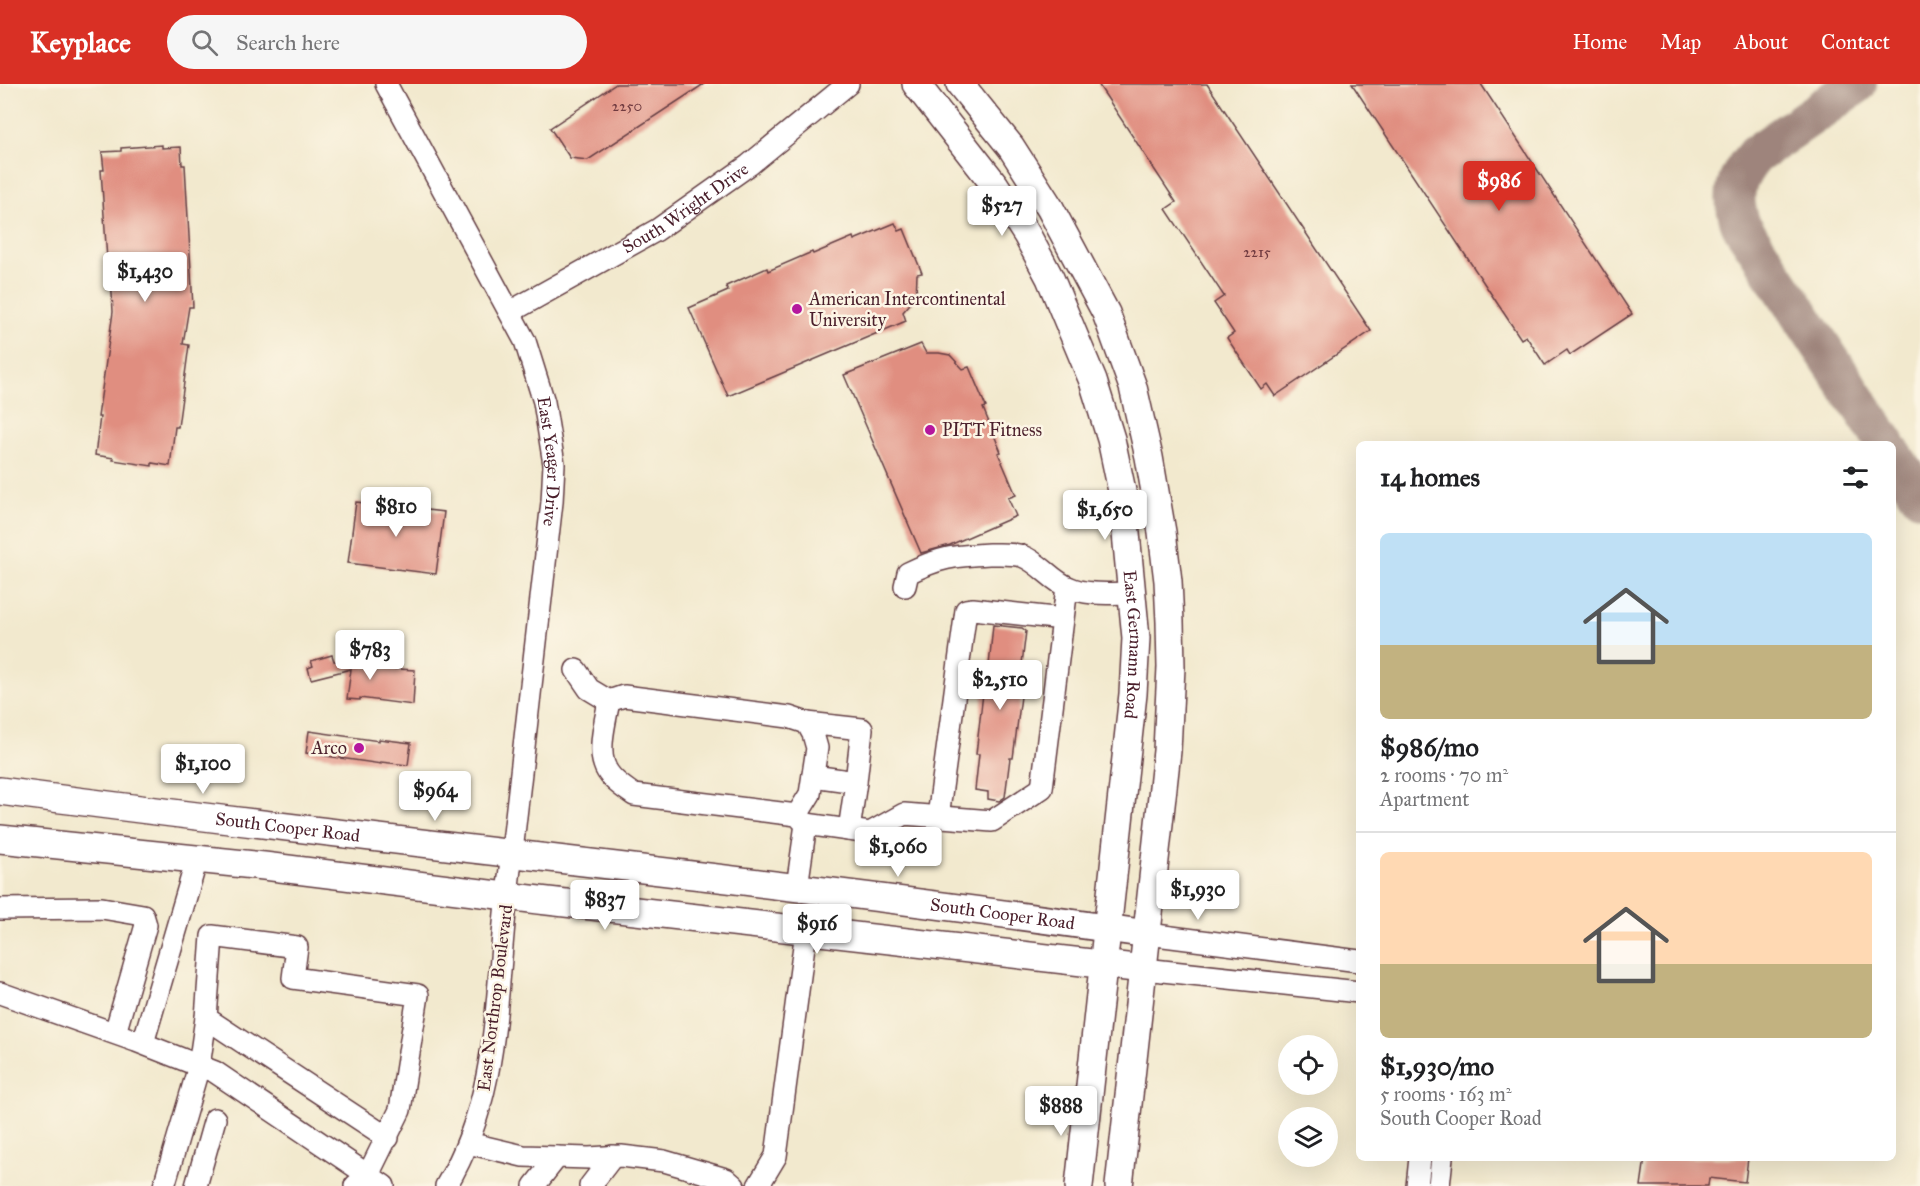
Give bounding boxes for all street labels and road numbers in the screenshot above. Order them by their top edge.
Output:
street label: South Wright Drive [618,158,753,258]
street label: East Yeager Drive [532,395,565,528]
street label: East Germann Road [1119,569,1147,720]
street label: South Cooper Road [214,808,361,847]
street label: South Cooper Road [929,893,1076,935]
street label: East Northrop Boulevard [473,903,517,1093]

